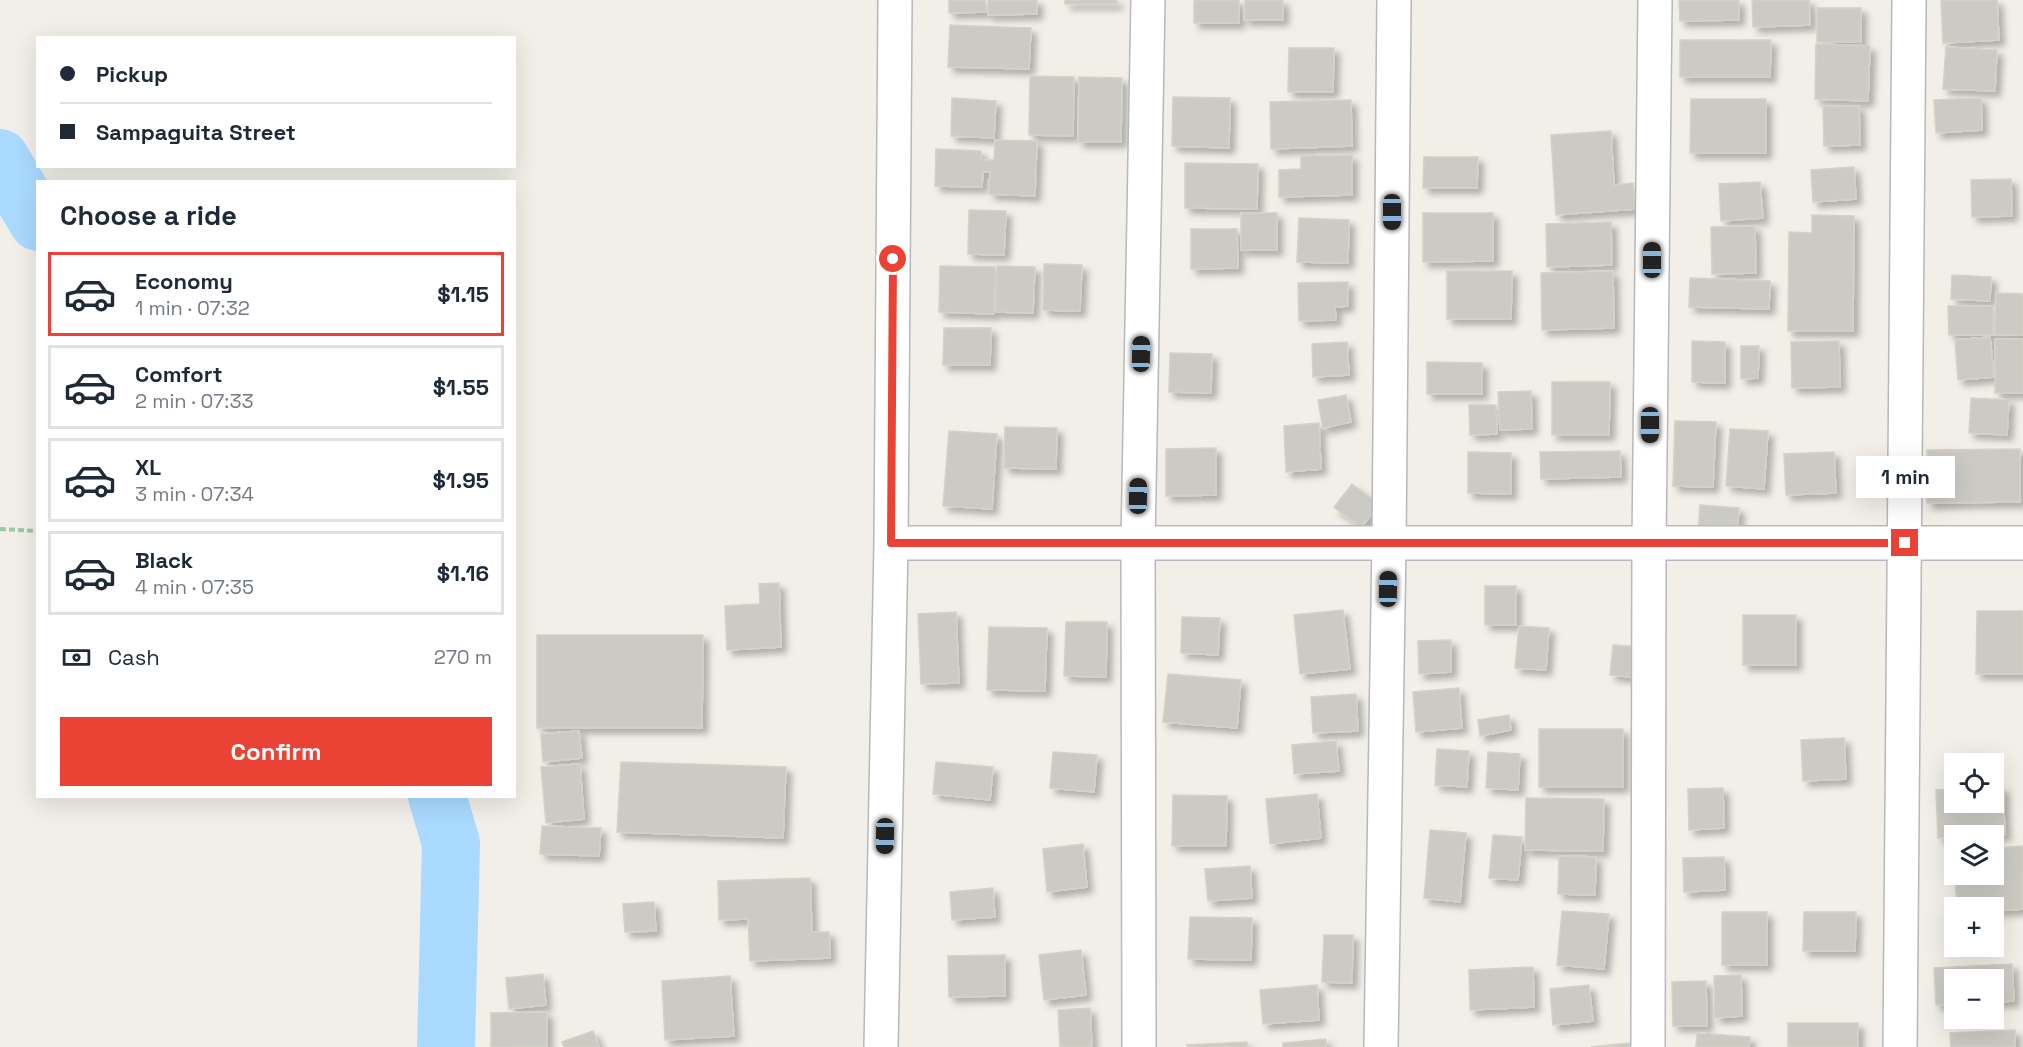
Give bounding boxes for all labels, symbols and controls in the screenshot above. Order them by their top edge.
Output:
text: Pickup [96,60,168,88]
text: Sampaguita Street [96,118,296,146]
car [1383,194,1401,230]
text: Choose a ride [60,198,237,233]
car [1643,242,1661,278]
route start [879,245,906,272]
icon: car [63,267,117,321]
text: Economy [135,267,233,295]
text: $1.15 [437,280,489,308]
text: 1 min · 07:32 [135,295,250,321]
car [1132,336,1150,372]
icon: car [63,360,117,414]
text: Comfort [135,360,223,388]
text: $1.55 [433,373,489,401]
text: 2 min · 07:33 [135,388,254,414]
car [1641,407,1659,443]
icon: car [63,453,117,507]
text: XL [135,453,161,481]
callout: 1 min [1856,456,1954,498]
text: 1 min [1881,464,1930,490]
text: $1.95 [432,466,489,494]
car [1129,478,1147,514]
text: 3 min · 07:34 [135,481,254,507]
route end [1891,529,1918,556]
icon: car [63,546,117,600]
text: Black [135,546,193,574]
text: $1.16 [437,559,489,587]
car [1379,571,1397,607]
text: 4 min · 07:35 [135,574,254,600]
icon: cash [60,641,93,674]
text: Cash [108,643,160,671]
text: 270 m [434,644,492,670]
button: Confirm [60,717,492,786]
map controls [1944,753,2004,1029]
button: locate [1944,753,2004,813]
car [876,818,894,854]
button: layers [1944,825,2004,885]
button: + [1944,897,2004,957]
button: − [1944,969,2004,1029]

